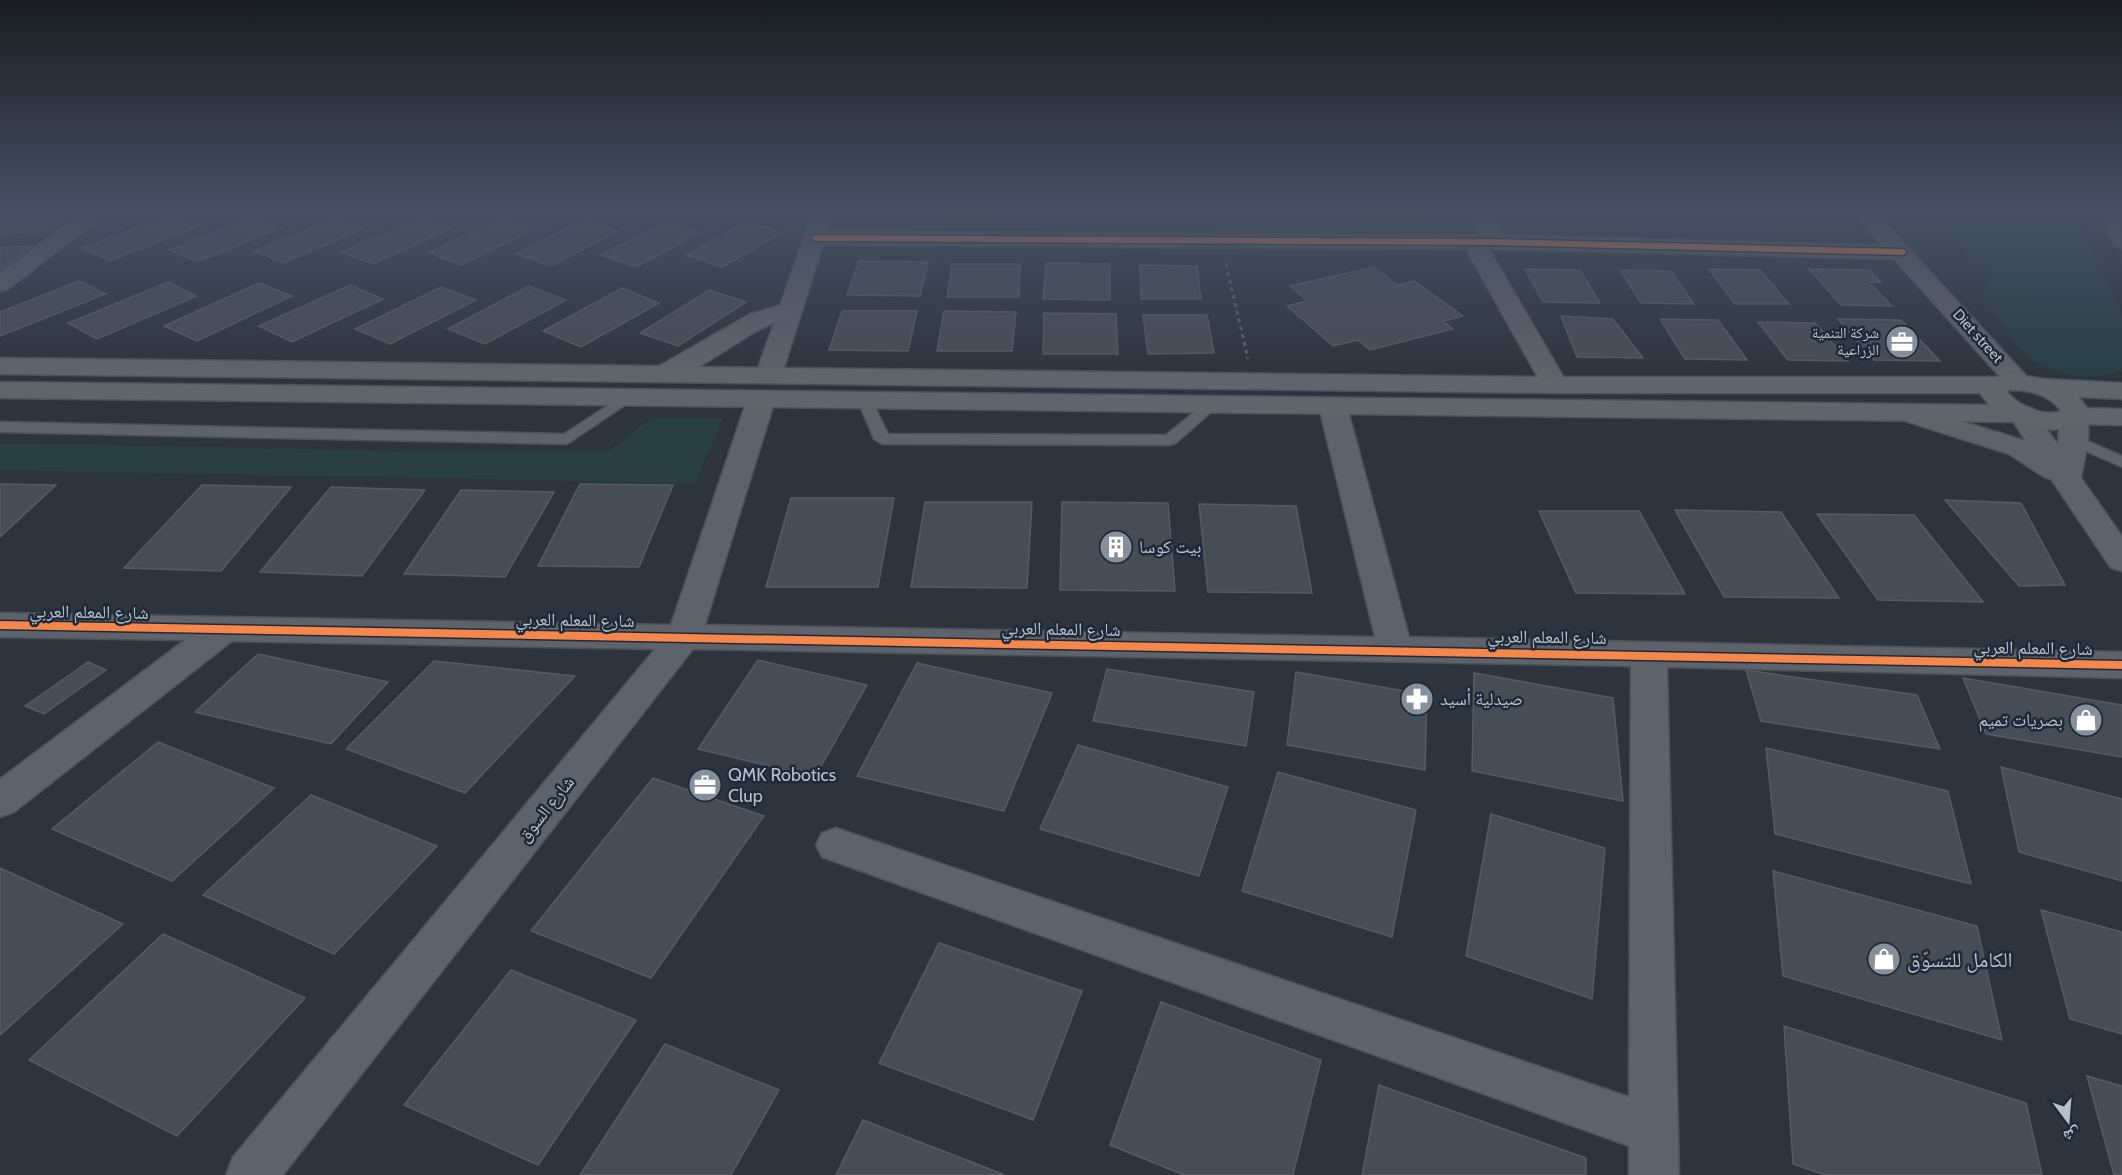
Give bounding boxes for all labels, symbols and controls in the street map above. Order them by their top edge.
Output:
street label: Diet street [1949,305,2007,367]
place label: شركة التنمية الزراعية [1812,324,1879,359]
office icon: شركة التنمية الزراعية [1884,324,1920,360]
building icon: بيت كوسا [1098,529,1134,565]
place label: بيت كوسا [1139,536,1202,558]
street label: شارع المعلم العربي [29,600,149,628]
street label: شارع المعلم العربي [515,608,635,636]
street label: شارع المعلم العربي [1001,617,1121,645]
street label: شارع المعلم العربي [1487,625,1607,653]
street label: شارع المعلم العربي [1973,636,2093,664]
pharmacy icon: صيدلية أسيد [1399,681,1435,717]
place label: صيدلية أسيد [1440,688,1523,710]
shop icon: بصريات تميم [2068,702,2104,738]
place label: بصريات تميم [1979,709,2063,732]
place label: QMK Robotics Clup [728,764,836,807]
office icon: QMK Robotics Clup [687,767,723,803]
street label: شارع السوق [513,772,579,846]
shop icon: الكامل للتسوّق [1866,941,1902,977]
place label: الكامل للتسوّق [1907,947,2013,973]
north arrow [2038,1091,2098,1151]
text: ش [2061,1123,2083,1146]

